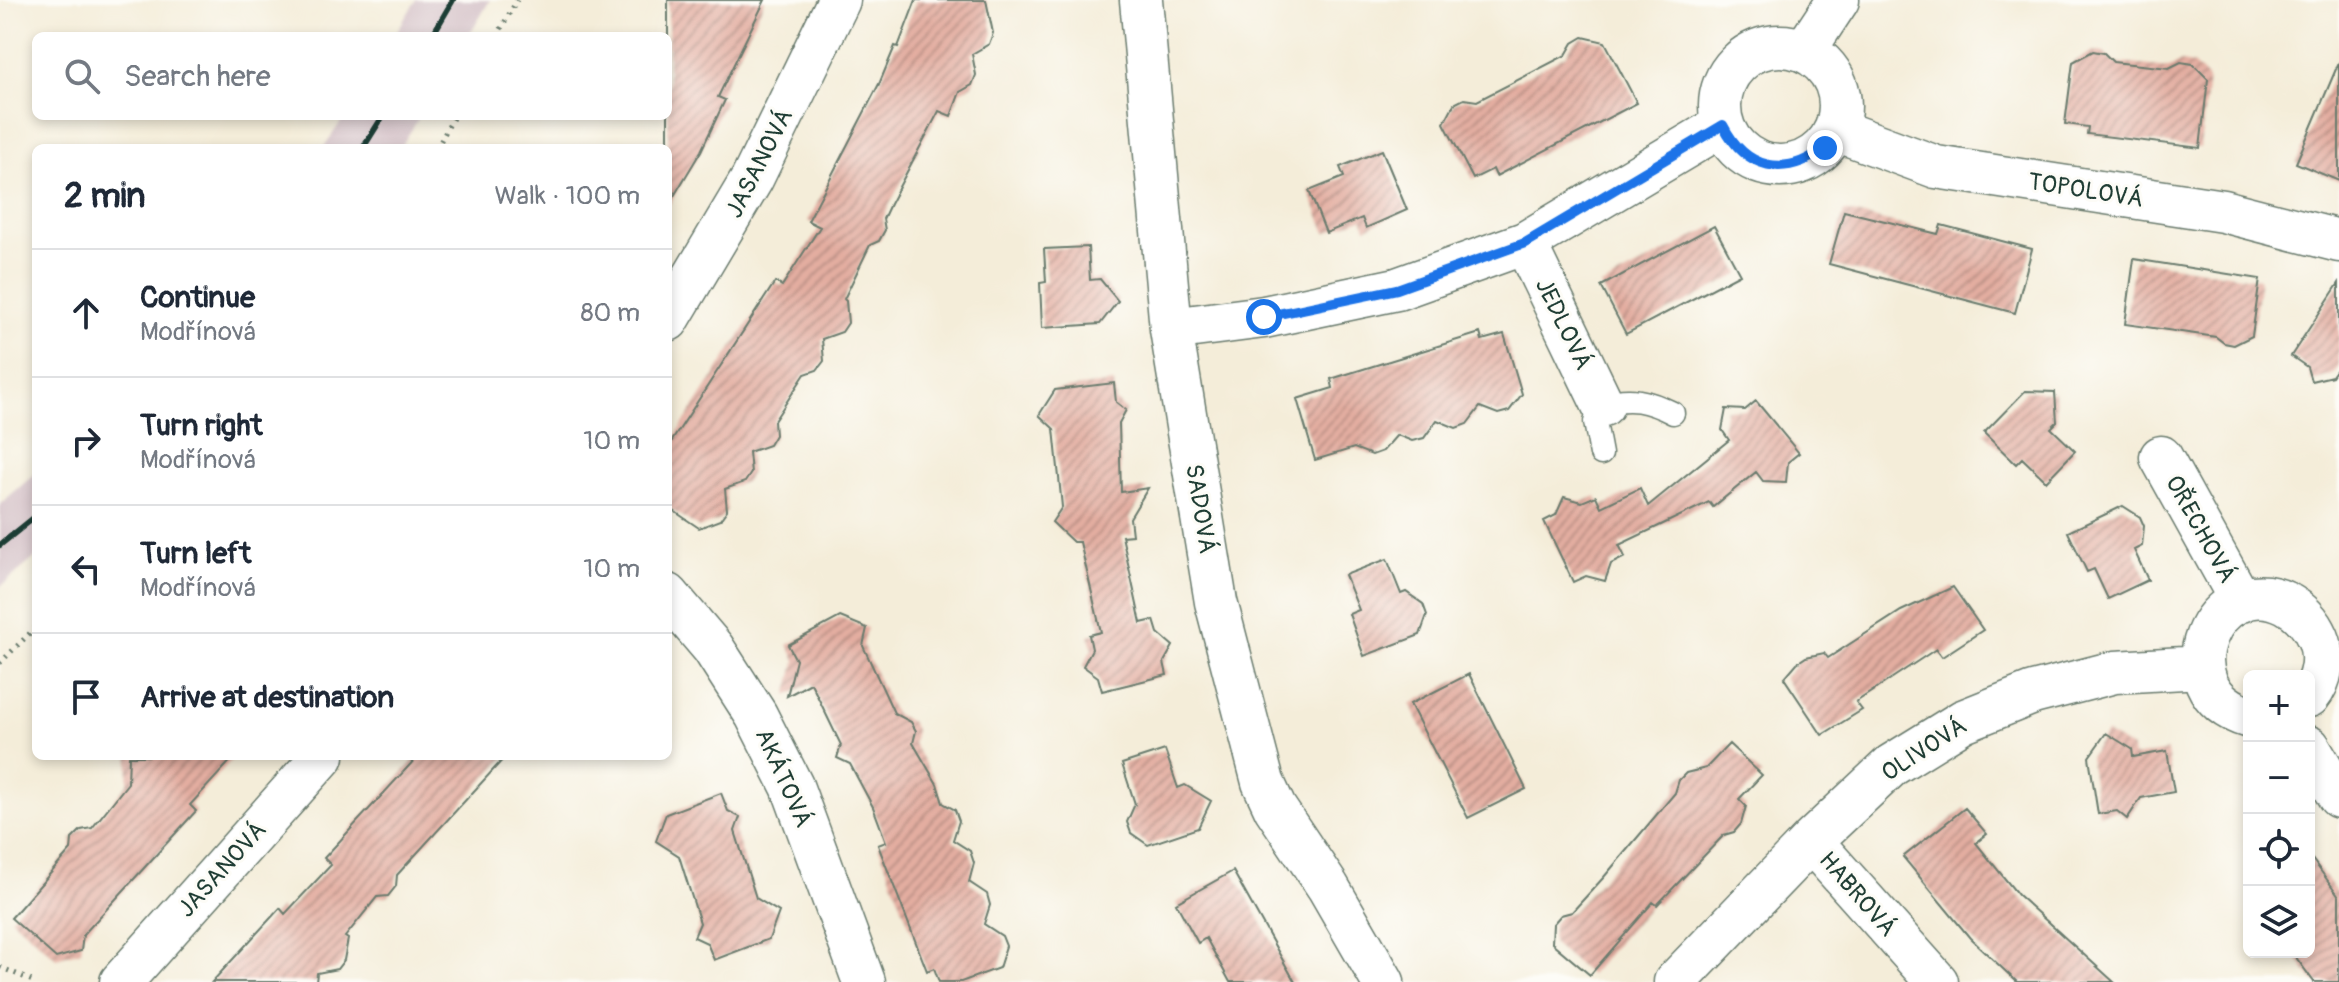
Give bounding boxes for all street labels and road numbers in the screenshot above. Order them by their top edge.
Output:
street label: JASANOVÁ [720,104,799,223]
street label: TOPOLOVÁ [2026,167,2146,214]
street label: JEDLOVÁ [1529,274,1598,375]
street label: SADOVÁ [1179,462,1222,556]
street label: OŘECHOVÁ [2159,470,2242,588]
street label: OLIVOVÁ [1876,711,1972,788]
street label: AKÁTOVÁ [749,724,818,832]
street label: JASANOVÁ [172,816,273,923]
street label: HABROVÁ [1813,846,1902,943]

